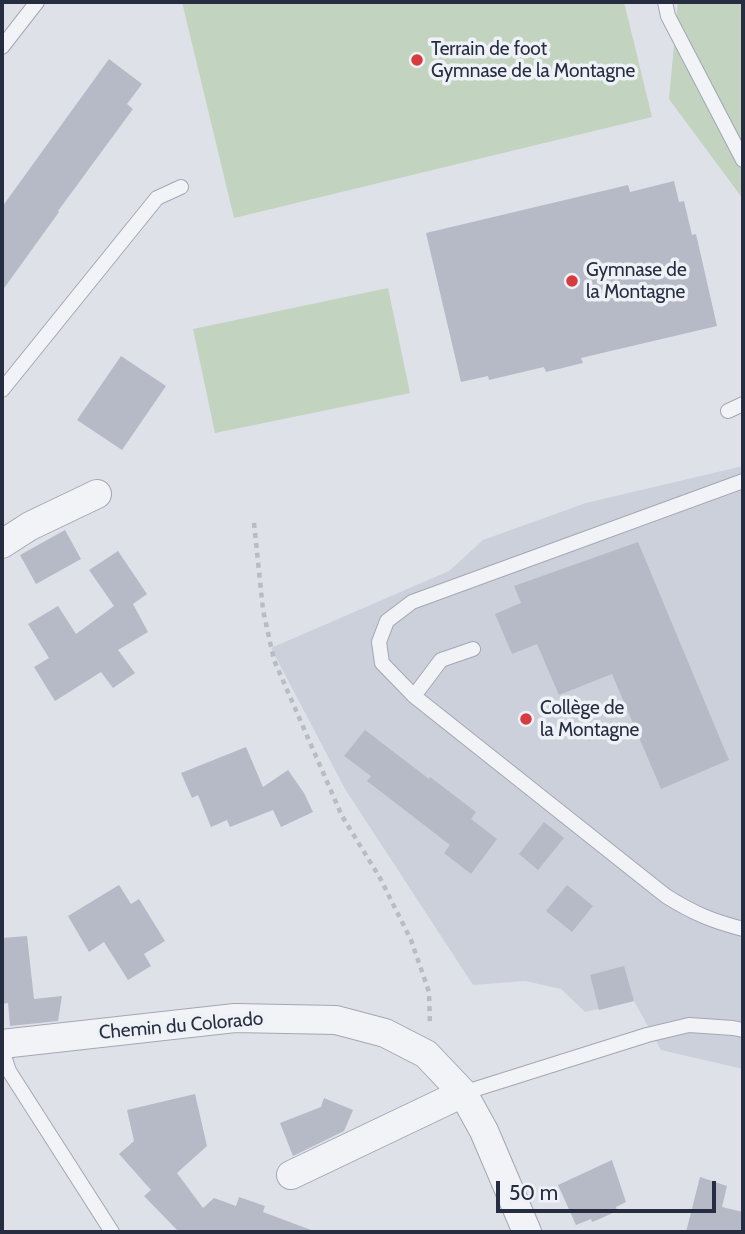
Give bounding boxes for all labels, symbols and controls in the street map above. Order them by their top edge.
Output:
place label: Terrain de foot Gymnase de la Montagne [431,38,635,82]
marker: Terrain de foot Gymnase de la Montagne [409,52,425,68]
place label: Gymnase de la Montagne [586,259,687,303]
marker: Gymnase de la Montagne [564,273,580,289]
place label: Collège de la Montagne [540,697,639,741]
marker: Collège de la Montagne [518,711,534,727]
street label: Chemin du Colorado [98,1007,264,1045]
scale bar [500,1168,720,1212]
text: 50 m [509,1180,558,1205]

